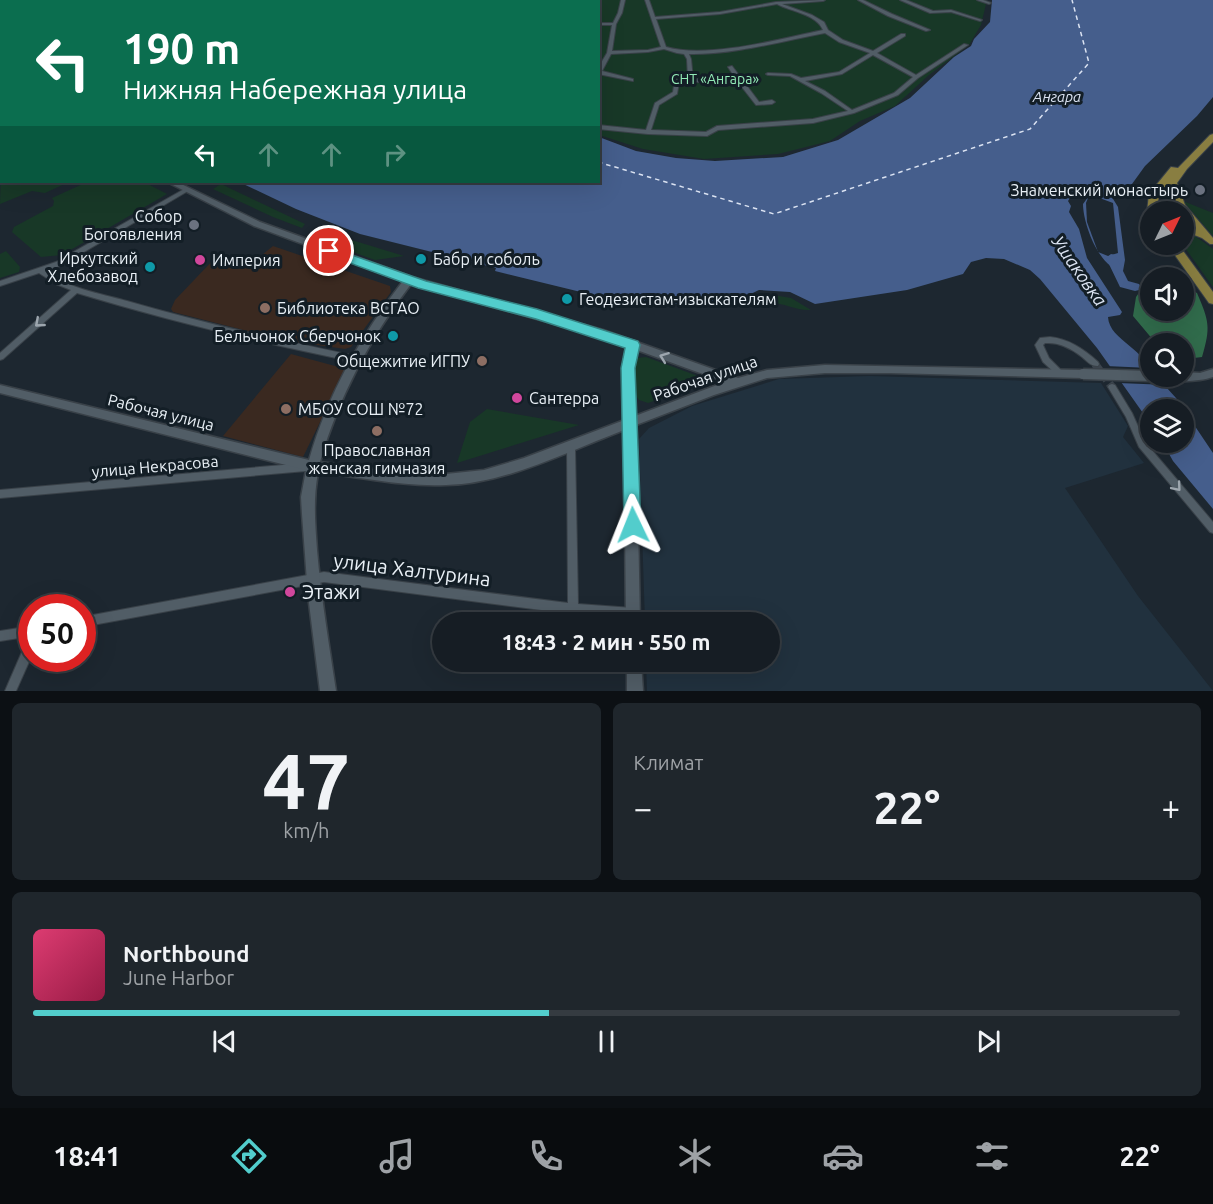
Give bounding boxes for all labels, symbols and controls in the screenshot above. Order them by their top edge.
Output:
icon: left [24,24,102,102]
text: 190 m [123,25,240,72]
park label: СНТ «Ангара» [671,71,759,87]
text: Нижняя Набережная улица [123,74,467,104]
water label: Ангара [1032,88,1081,105]
icon: left [189,138,222,171]
icon: ahead [252,138,285,171]
icon: ahead [315,138,348,171]
icon: right [378,138,411,171]
place label: Знаменский монастырь [1010,181,1188,199]
marker: Знаменский монастырь [1193,183,1207,197]
north arrow [1140,201,1194,255]
map controls [1140,201,1194,453]
place label: Собор Богоявления [84,207,182,243]
marker: Собор Богоявления [187,218,201,232]
pin [303,225,354,276]
water label: Ушаковка [1048,231,1111,310]
icon: arrive [312,234,345,267]
place label: Иркутский Хлебозавод [48,249,138,285]
place label: Бабр и соболь [433,250,540,268]
place label: Империя [212,251,281,269]
marker: Бабр и соболь [414,252,428,266]
marker: Империя [193,253,207,267]
marker: Иркутский Хлебозавод [143,260,157,274]
button: sound [1140,267,1194,321]
place label: Геодезистам-изыскателям [579,290,777,308]
marker: Геодезистам-изыскателям [560,292,574,306]
place label: Библиотека ВСГАО [277,299,420,317]
marker: Библиотека ВСГАО [258,301,272,315]
one-way arrow [35,316,45,327]
place label: Бельчонок Сберчонок [214,327,381,345]
marker: Бельчонок Сберчонок [386,329,400,343]
button: search [1140,333,1194,387]
place label: Общежитие ИГПУ [336,352,470,370]
street label: Рабочая улица [651,352,759,404]
one-way arrow [660,352,671,364]
marker: Общежитие ИГПУ [475,354,489,368]
place label: Сантерра [529,389,599,407]
street label: Рабочая улица [106,390,216,434]
marker: Сантерра [510,391,524,405]
button: layers [1140,399,1194,453]
place label: МБОУ СОШ №72 [298,400,423,418]
marker: МБОУ СОШ №72 [279,402,293,416]
marker: Православная женская гимназия [370,424,384,438]
place label: Православная женская гимназия [309,441,445,477]
street label: улица Некрасова [91,451,219,481]
one-way arrow [1170,480,1181,491]
position arrow [601,493,665,557]
street label: улица Халтурина [332,548,492,591]
place label: Этажи [302,580,360,603]
marker: Этажи [283,585,297,599]
speed limit sign: 50 [18,594,96,672]
text: 18:43 · 2 мин · 550 m [502,629,710,654]
text: 47 [262,736,350,824]
text: Климат [634,751,703,774]
text: 22° [873,782,940,833]
text: − [634,789,652,826]
text: + [1161,789,1180,826]
text: km/h [283,819,329,842]
text: Northbound [123,941,249,966]
text: June Harbor [123,966,234,989]
icon: previous [208,1025,241,1058]
icon: pause [590,1025,623,1058]
icon: next [972,1025,1005,1058]
icon: directions [228,1135,270,1177]
icon: music [376,1135,418,1177]
icon: phone [525,1135,567,1177]
icon: climate [674,1135,716,1177]
icon: car [822,1135,864,1177]
icon: filters [971,1135,1013,1177]
text: 18:41 [53,1141,121,1171]
text: 22° [1120,1141,1160,1171]

